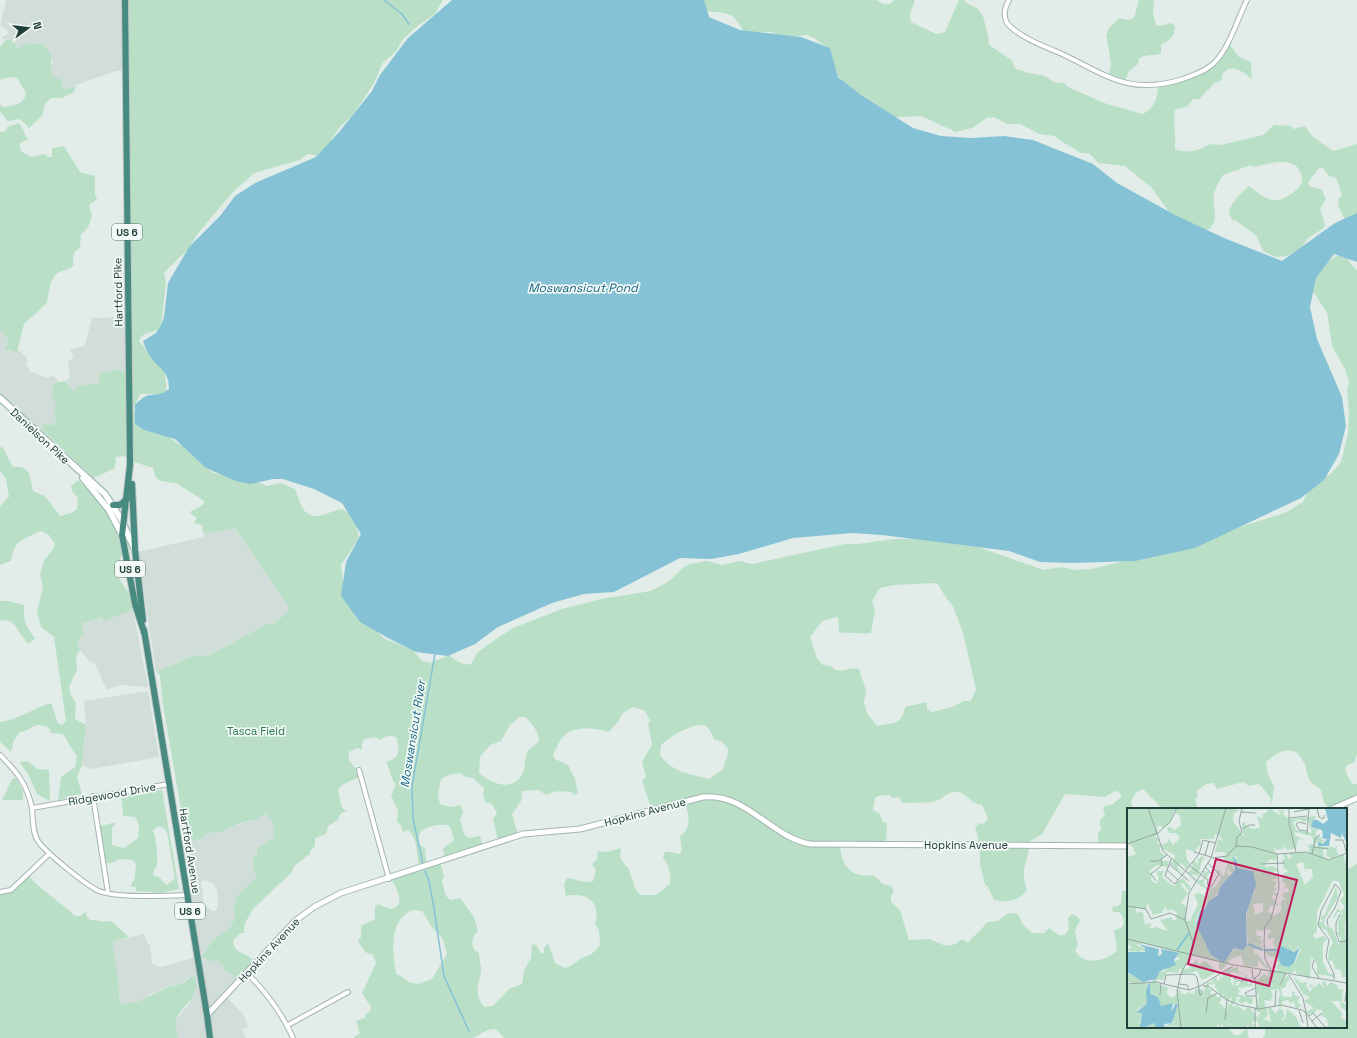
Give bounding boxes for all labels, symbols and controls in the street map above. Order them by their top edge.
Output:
north arrow [8,8,48,48]
text: N [30,20,45,31]
road number: US 6 [112,224,142,240]
street label: Hartford Pike [110,257,126,327]
water label: Moswansicut Pond [528,280,639,296]
street label: Danielson Pike [7,405,73,467]
road number: US 6 [115,561,145,577]
water label: Moswansicut River [397,678,430,789]
park label: Tasca Field [227,724,285,738]
street label: Ridgewood Drive [67,779,157,809]
street label: Hopkins Avenue [603,794,687,830]
street label: Hartford Avenue [176,807,204,895]
inset map [1127,808,1347,1028]
street label: Hopkins Avenue [924,838,1008,852]
road number: US 6 [175,903,205,919]
street label: Hopkins Avenue [235,915,303,985]

